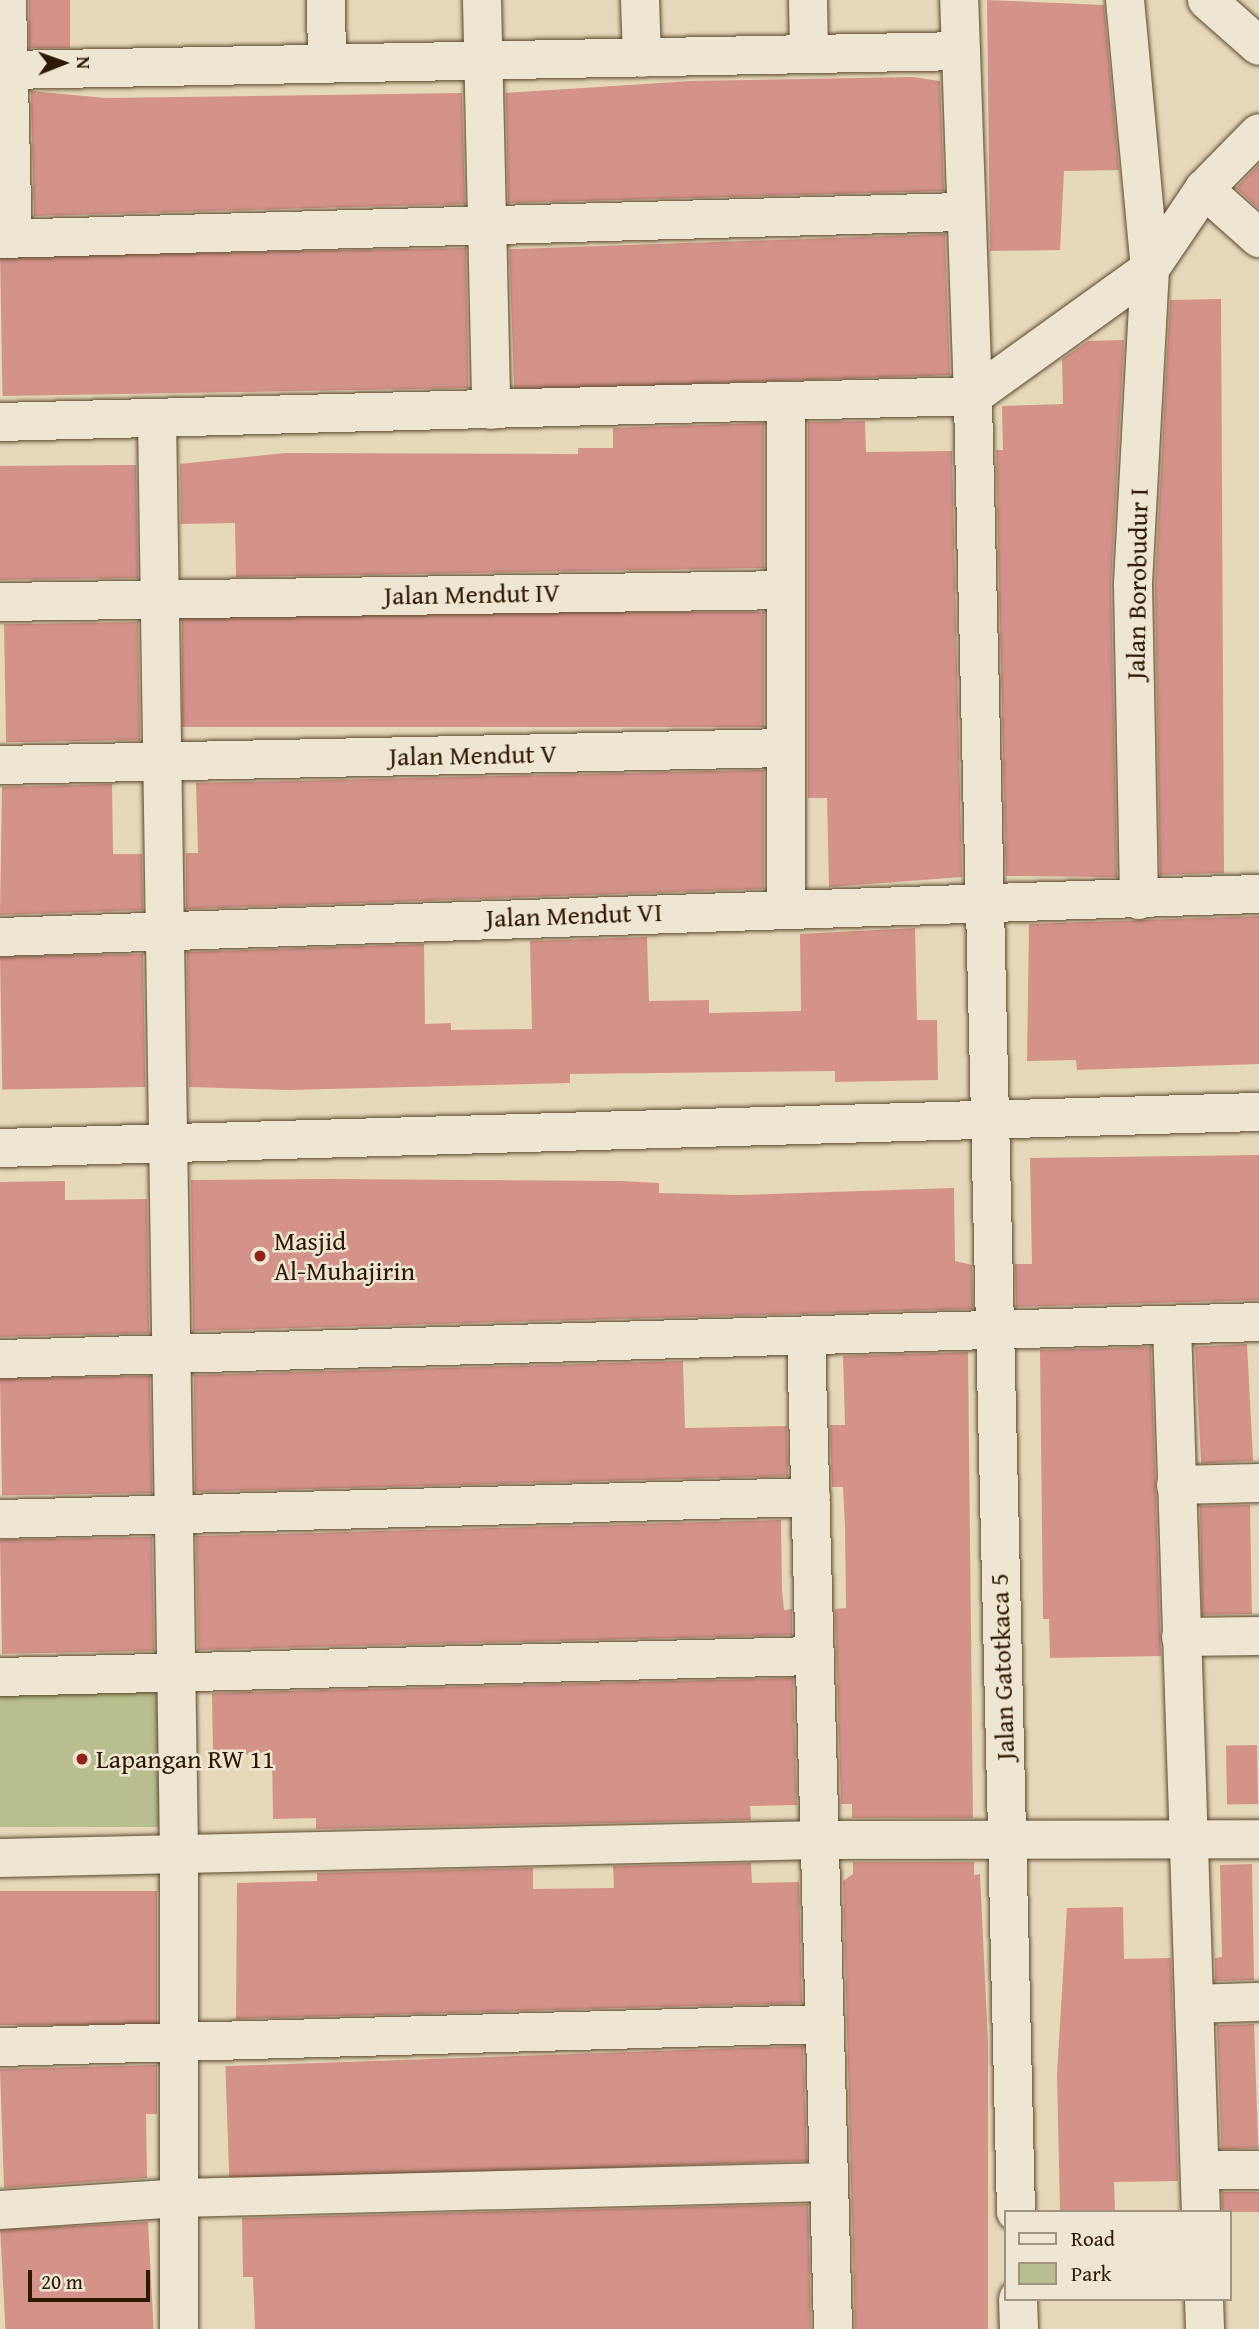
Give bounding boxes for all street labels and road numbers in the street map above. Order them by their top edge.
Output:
street label: Jalan Borobudur I [1120,488,1154,680]
street label: Jalan Mendut IV [384,577,560,611]
street label: Jalan Mendut V [389,738,557,772]
street label: Jalan Mendut VI [485,896,663,934]
street label: Jalan Gatotkaca 5 [983,1573,1021,1761]

